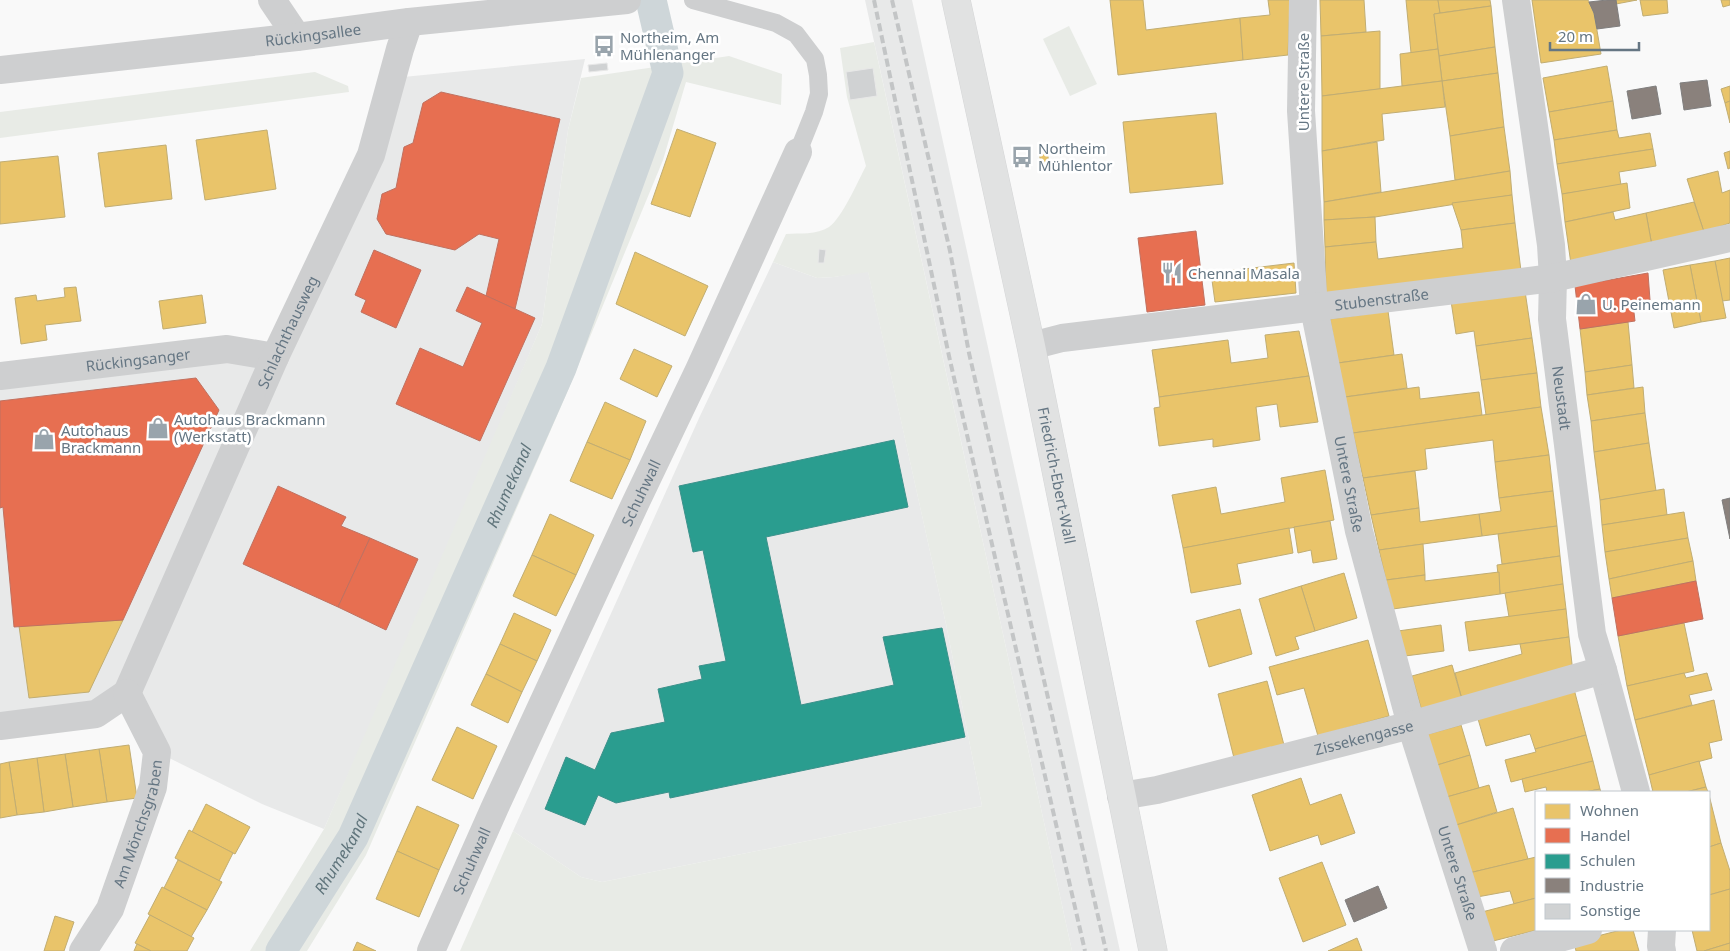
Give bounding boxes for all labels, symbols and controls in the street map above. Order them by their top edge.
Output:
street label: Rückingsallee [264,19,362,50]
scale bar [1550,20,1639,52]
text: 20 m [1558,26,1593,46]
place label: Northeim, Am Mühlenanger [620,27,719,64]
bus stop icon: Northeim, Am Mühlenanger [591,33,617,59]
street label: Untere Straße [1293,33,1313,131]
place label: Northeim Mühlentor [1038,138,1112,175]
bus stop icon: Northeim Mühlentor [1009,144,1035,170]
restaurant icon: Chennai Masala [1159,260,1185,286]
place label: Chennai Masala [1188,263,1300,283]
street label: Schlachthausweg [252,272,322,392]
street label: Stubenstraße [1333,283,1430,315]
shop icon: U. Peinemann [1573,291,1599,317]
place label: U. Peinemann [1602,294,1701,314]
street label: Rückingsanger [85,343,191,376]
street label: Neustadt [1548,364,1576,432]
street label: Friedrich-Ebert-Wall [1034,405,1081,546]
place label: Autohaus Brackmann (Werkstatt) [174,409,326,446]
shop icon: Autohaus Brackmann (Werkstatt) [145,415,171,441]
place label: Autohaus Brackmann [61,420,141,457]
shop icon: Autohaus Brackmann [31,426,57,452]
street label: Untere Straße [1330,434,1369,534]
water label: Rhumekanal [481,440,537,531]
street label: Schuhwall [616,456,665,529]
street label: Zissekengasse [1312,715,1416,759]
street label: Am Mönchsgraben [108,758,166,890]
legend [1535,791,1710,931]
text: Wohnen [1580,800,1639,820]
water label: Rhumekanal [309,810,373,898]
street label: Untere Straße [1434,823,1483,923]
street label: Schuhwall [448,824,495,897]
text: Handel [1580,825,1630,845]
text: Schulen [1580,850,1636,870]
text: Industrie [1580,875,1644,895]
text: Sonstige [1580,900,1641,920]

